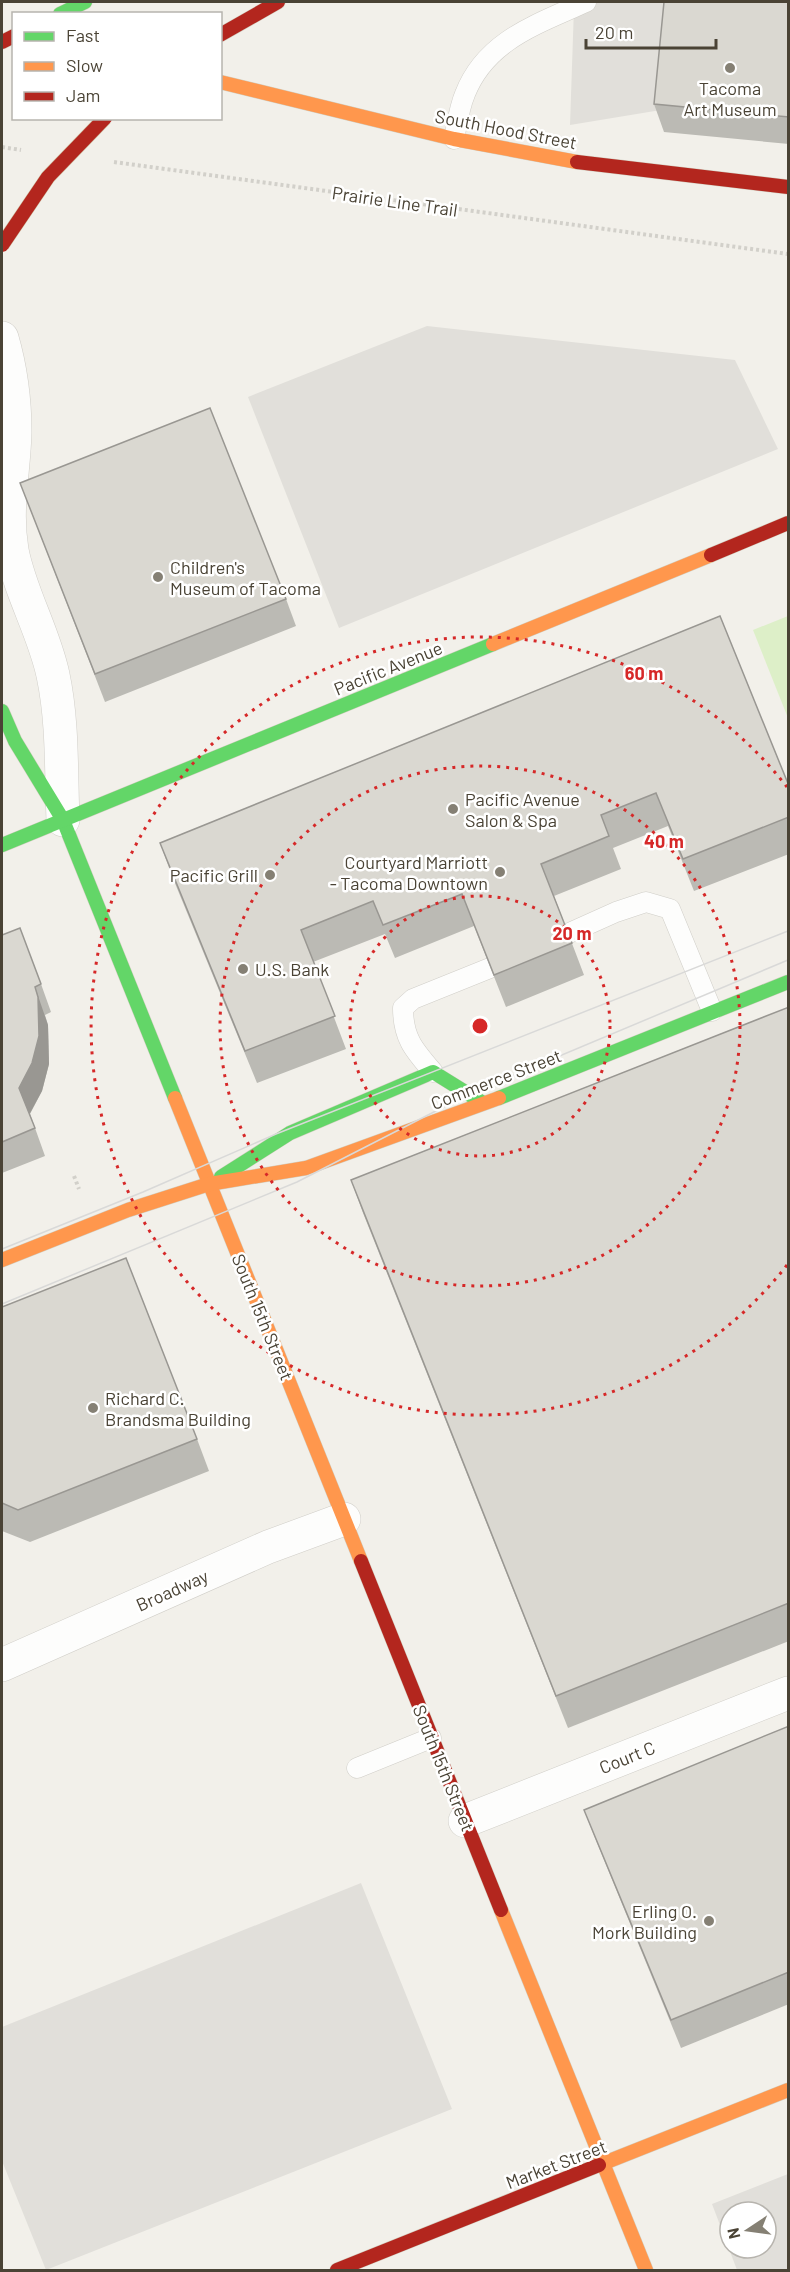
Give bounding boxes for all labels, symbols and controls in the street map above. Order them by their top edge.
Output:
legend [12,12,222,120]
scale bar [586,12,716,50]
text: 20 m [595,21,633,43]
text: Fast [66,24,100,46]
text: Slow [66,54,103,76]
marker: Tacoma Art Museum [723,61,737,75]
place label: Tacoma Art Museum [683,77,777,120]
text: Jam [66,84,100,106]
street label: South Hood Street [433,104,579,154]
street label: Prairie Line Trail [331,181,459,221]
place label: Children's Museum of Tacoma [170,556,321,599]
marker: Children's Museum of Tacoma [151,570,165,584]
street label: Pacific Avenue [331,636,445,700]
text: 60 m [625,662,663,684]
place label: Pacific Avenue Salon & Spa [465,788,580,831]
marker: Pacific Avenue Salon & Spa [446,802,460,816]
text: 40 m [644,830,684,852]
place label: Courtyard Marriott - Tacoma Downtown [330,851,488,894]
place label: Pacific Grill [170,864,258,886]
marker: Courtyard Marriott - Tacoma Downtown [493,865,507,879]
marker: Pacific Grill [263,868,277,882]
text: 20 m [553,922,591,944]
place label: U.S. Bank [255,958,329,980]
marker: U.S. Bank [236,962,250,976]
centre of rings [470,1016,490,1036]
street label: Commerce Street [428,1044,564,1114]
street label: South 15th Street [228,1251,298,1383]
place label: Richard C. Brandsma Building [105,1387,251,1430]
marker: Richard C. Brandsma Building [86,1401,100,1415]
street label: Broadway [132,1564,212,1616]
street label: South 15th Street [409,1702,479,1834]
street label: Court C [596,1736,658,1778]
place label: Erling O. Mork Building [592,1900,697,1943]
marker: Erling O. Mork Building [702,1914,716,1928]
street label: Market Street [503,2135,609,2193]
north arrow [718,2200,778,2260]
text: N [722,2226,743,2241]

